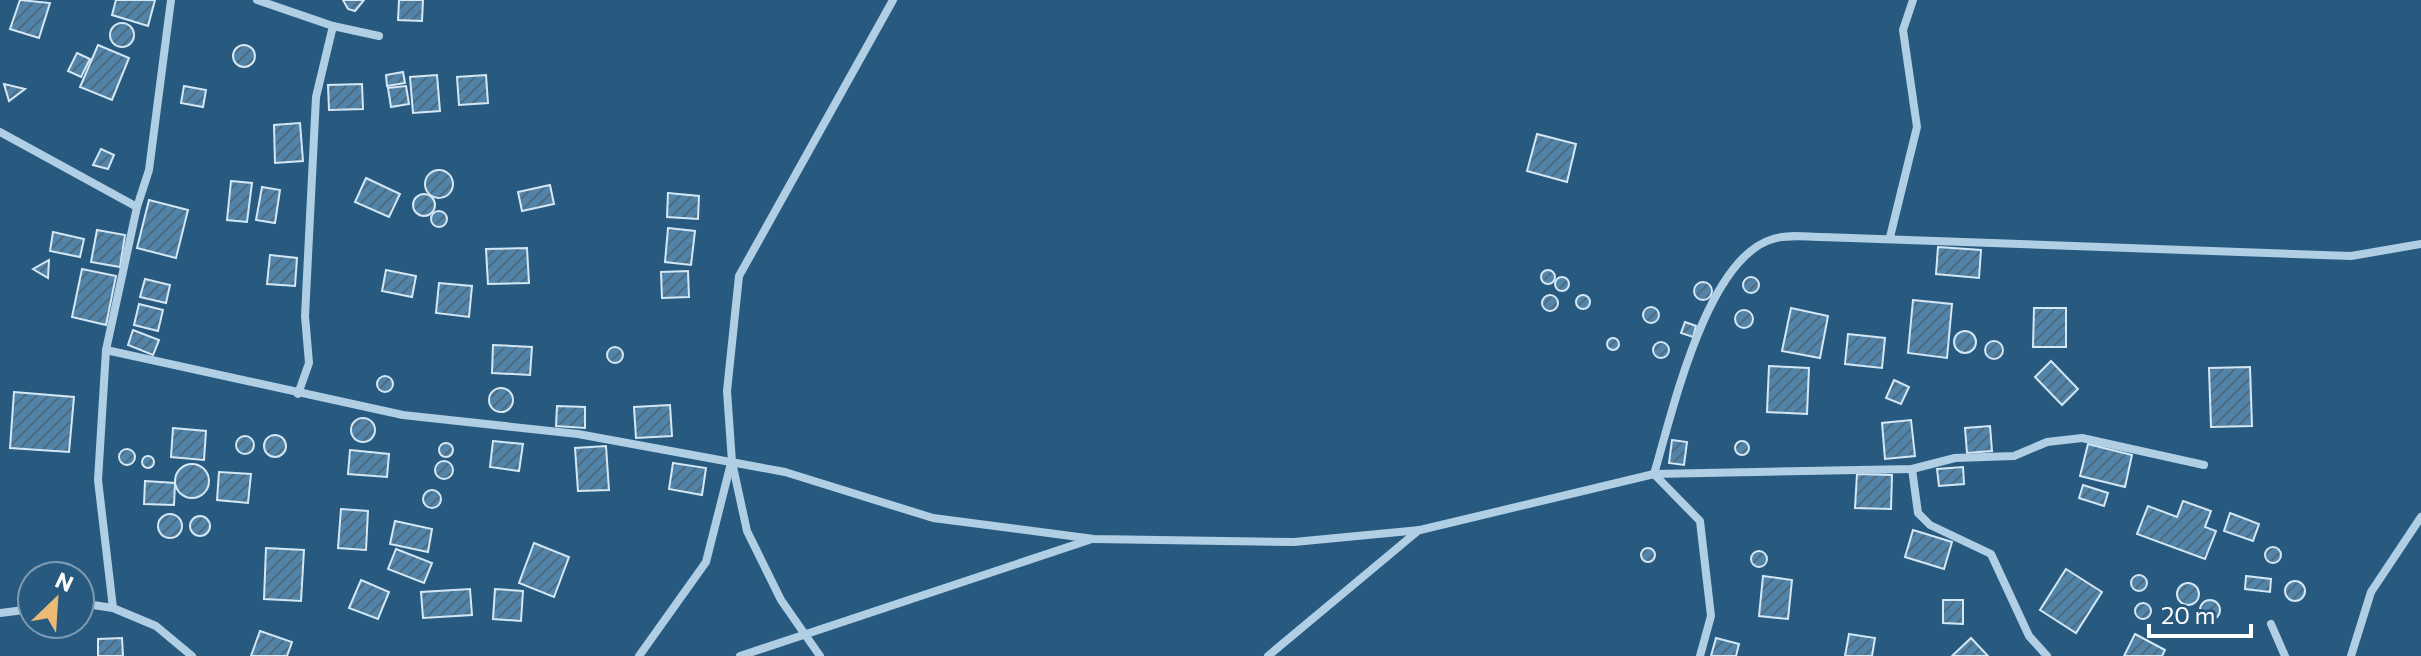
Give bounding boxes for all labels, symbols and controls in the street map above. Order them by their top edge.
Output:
north arrow [16,560,96,640]
text: N [51,566,78,597]
scale bar [2149,588,2251,638]
text: 20 m [2161,600,2215,629]

